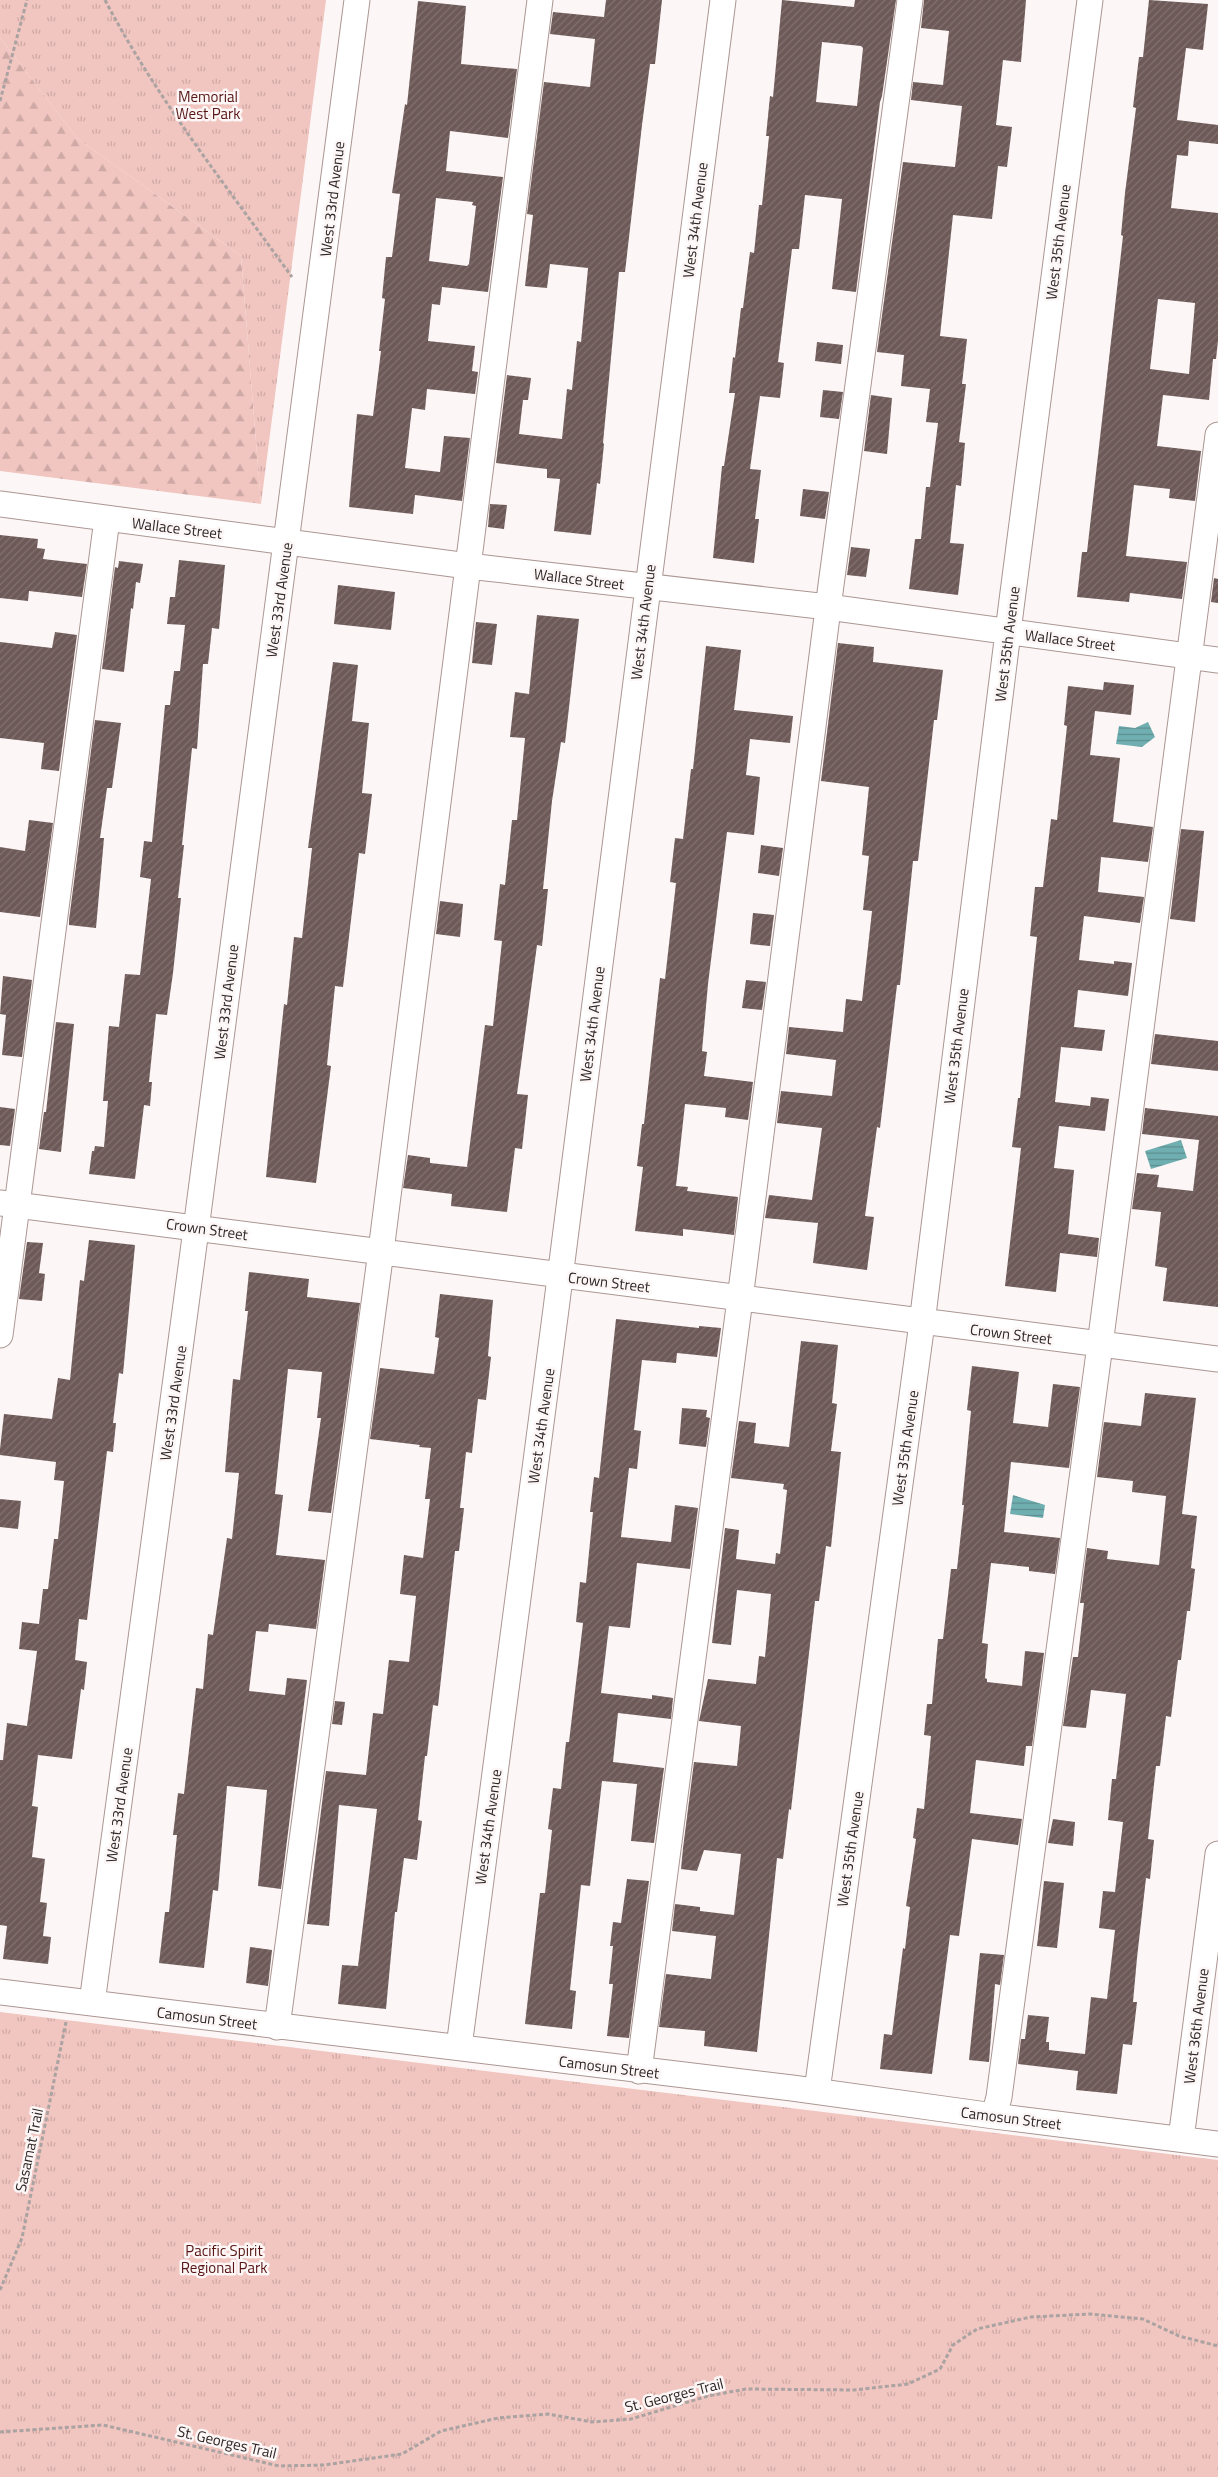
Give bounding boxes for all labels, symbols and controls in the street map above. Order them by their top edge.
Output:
park label: Memorial West Park [176,85,240,125]
street label: West 33rd Avenue [314,140,350,258]
street label: West 34th Avenue [676,161,714,279]
street label: West 35th Avenue [1039,183,1077,301]
street label: Wallace Street [130,511,224,545]
street label: West 33rd Avenue [260,541,298,659]
street label: Wallace Street [532,562,626,596]
street label: West 34th Avenue [624,563,662,681]
street label: West 35th Avenue [988,585,1026,703]
street label: Wallace Street [1023,623,1117,657]
street label: West 33rd Avenue [208,943,244,1061]
street label: West 34th Avenue [573,965,611,1083]
street label: West 35th Avenue [937,987,975,1105]
street label: Crown Street [165,1212,250,1246]
street label: Crown Street [567,1266,652,1299]
street label: Crown Street [969,1318,1054,1351]
street label: West 33rd Avenue [154,1344,192,1462]
street label: West 34th Avenue [522,1367,560,1485]
street label: West 35th Avenue [886,1389,924,1507]
street label: West 33rd Avenue [100,1746,138,1864]
street label: West 34th Avenue [469,1768,507,1886]
street label: West 35th Avenue [831,1790,869,1908]
street label: West 36th Avenue [1177,1967,1215,2085]
street label: Camosun Street [155,2000,259,2036]
street label: Camosun Street [557,2049,661,2085]
street label: Camosun Street [959,2100,1063,2136]
street label: Sasamat Trail [9,2106,49,2194]
park label: Pacific Spirit Regional Park [181,2239,267,2279]
street label: St. Georges Trail [622,2372,726,2418]
street label: St. Georges Trail [175,2419,279,2465]

